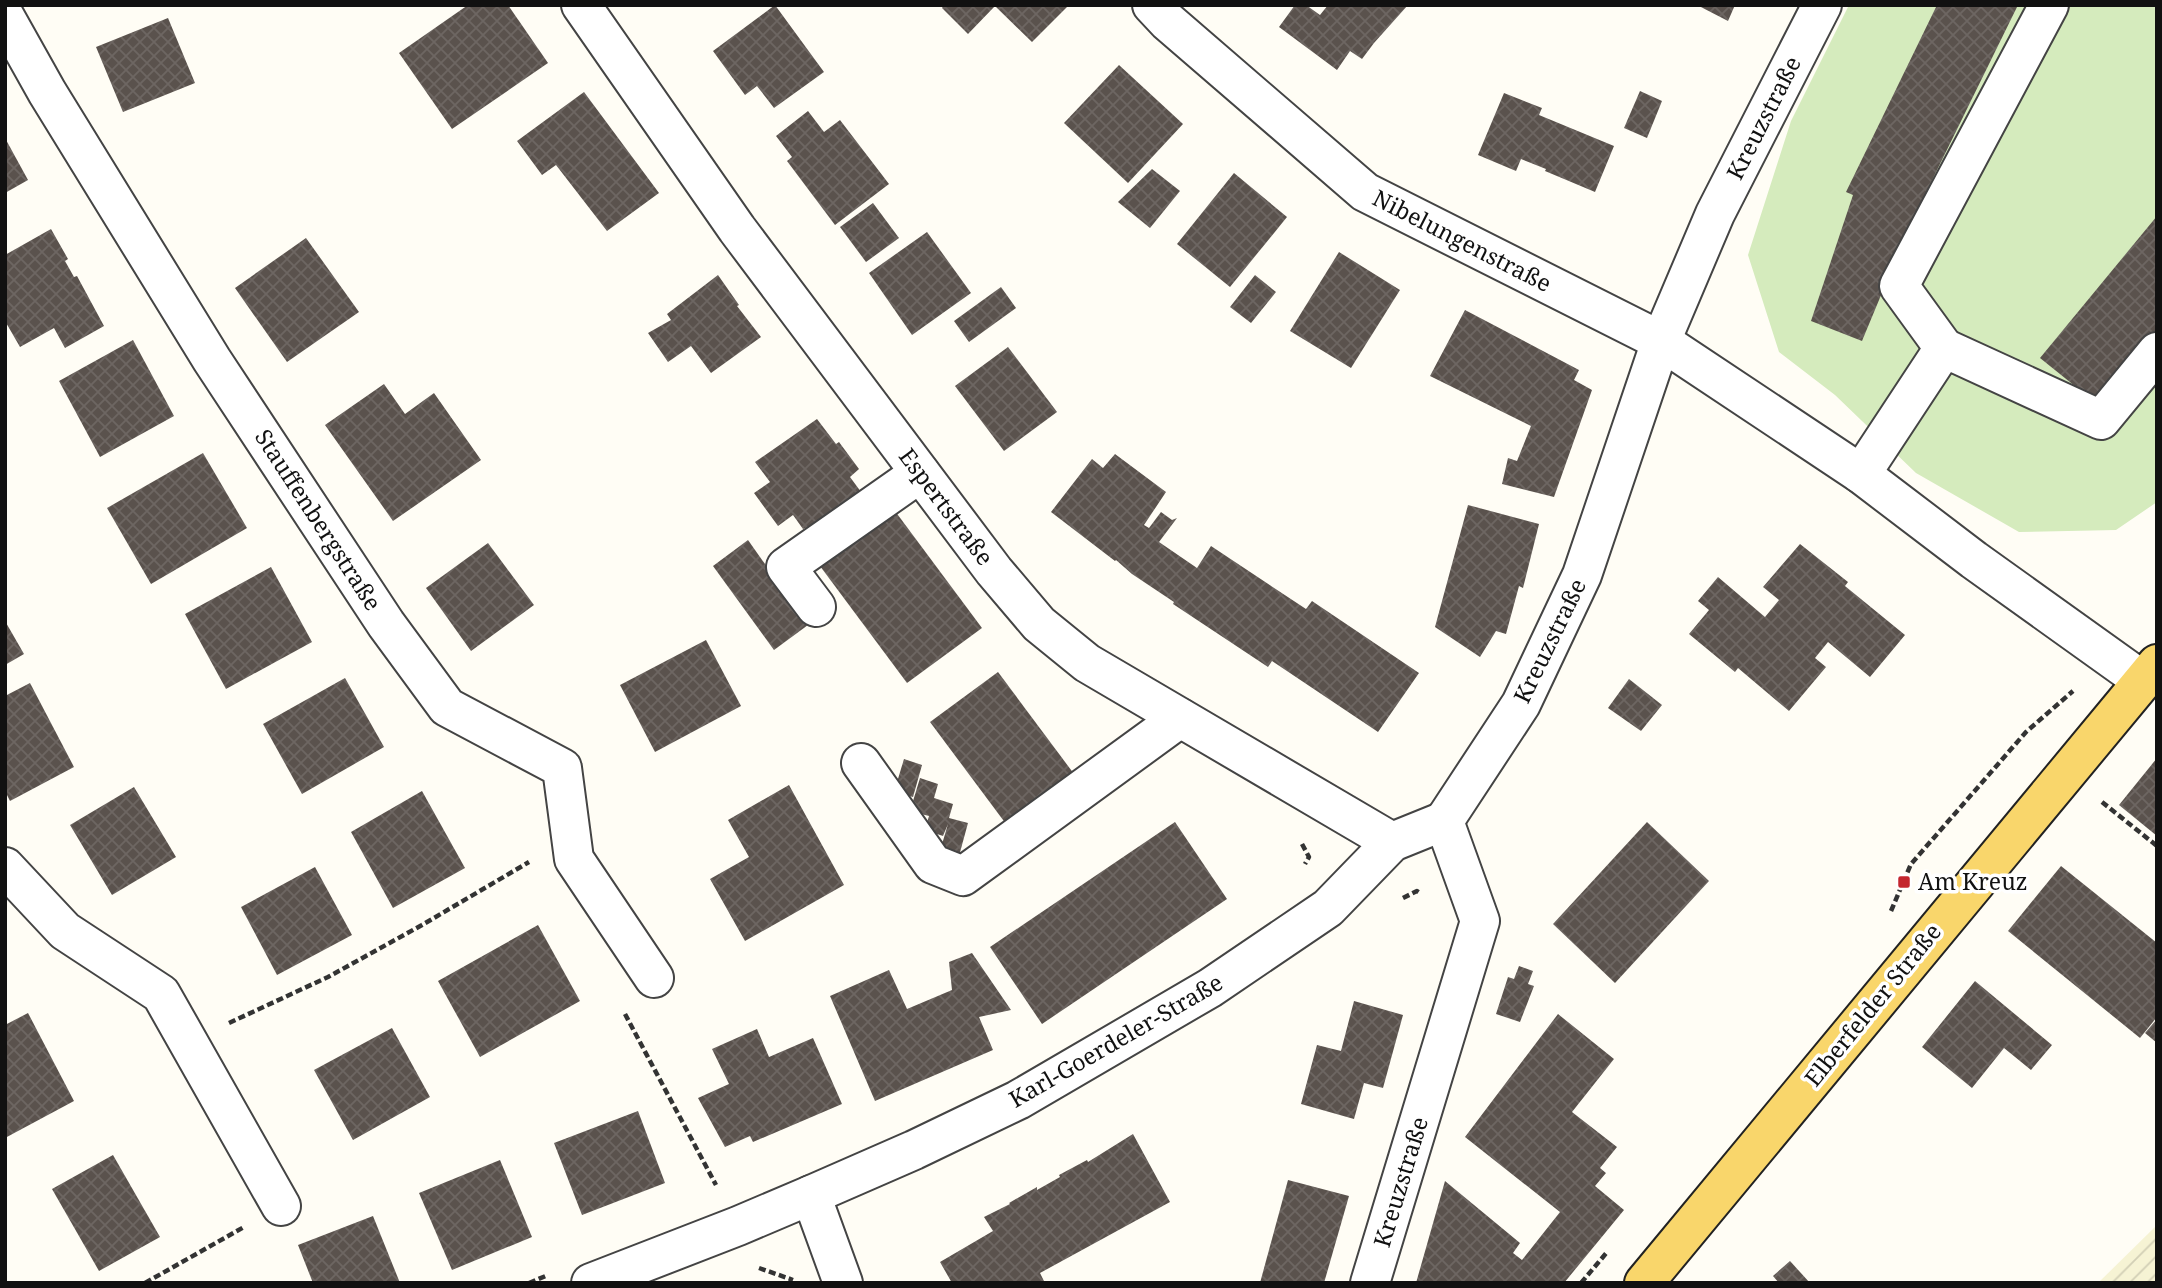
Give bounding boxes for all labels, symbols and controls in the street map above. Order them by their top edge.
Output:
street label: Kreuzstraße [1718,50,1808,185]
street label: Nibelungenstraße [1368,181,1557,299]
street label: Stauffenbergstraße [248,423,389,616]
street label: Espertstraße [892,441,1001,572]
street label: Kreuzstraße [1505,573,1593,708]
place label: Am Kreuz [1918,865,2028,897]
marker: Am Kreuz [1896,874,1912,890]
street label: Elberfelder Straße [1797,916,1948,1093]
street label: Karl-Goerdeler-Straße [1003,966,1228,1114]
street label: Kreuzstraße [1365,1113,1435,1251]

